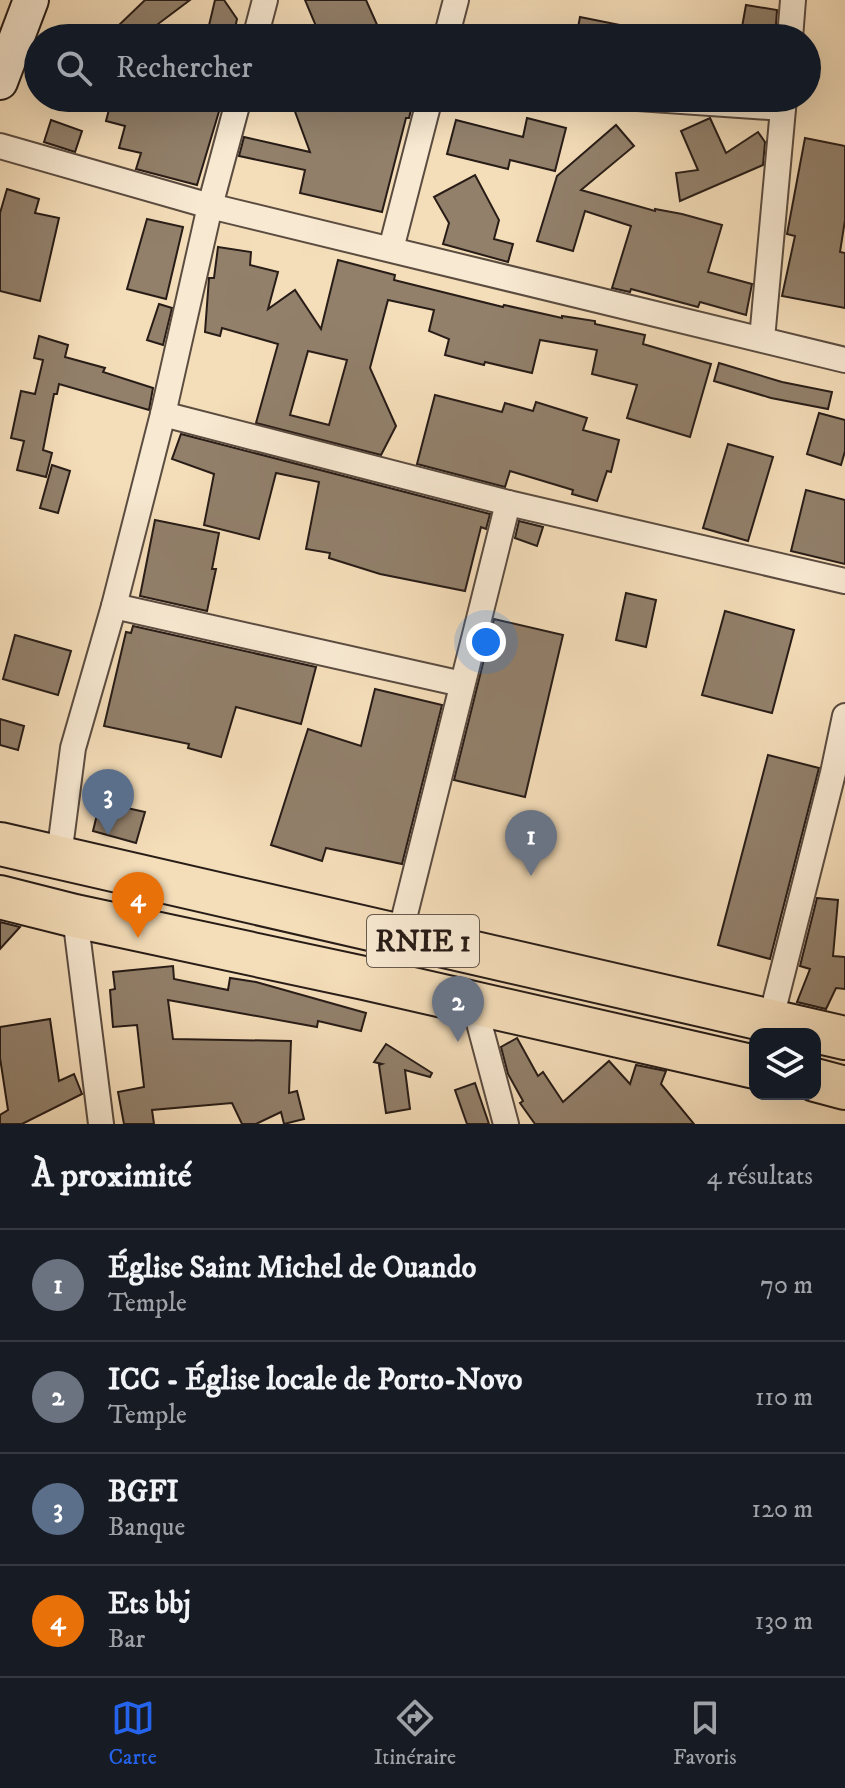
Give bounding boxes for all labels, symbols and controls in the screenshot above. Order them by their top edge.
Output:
search box [24,24,821,112]
icon: search [52,46,96,90]
text: Rechercher [116,50,252,87]
your location [466,622,506,662]
pin: 3 [82,769,134,835]
pin: 1 [505,810,557,876]
pin: 4 [112,872,164,938]
road number: RNIE 1 [367,915,479,967]
pin: 2 [432,976,484,1042]
map controls [749,1028,821,1100]
button: layers [749,1028,821,1100]
text: À proximité [32,1155,192,1197]
text: 4 résultats [707,1160,813,1193]
text: Église Saint Michel de Ouando [108,1250,476,1287]
text: 1 [53,1269,63,1302]
text: 70 m [760,1269,813,1302]
text: Temple [108,1287,187,1320]
text: ICC - Église locale de Porto-Novo [108,1362,522,1399]
text: 2 [52,1381,64,1414]
text: 110 m [755,1381,813,1414]
text: Temple [108,1399,187,1432]
text: BGFI [108,1474,179,1511]
text: 3 [53,1493,63,1526]
text: 120 m [752,1493,813,1526]
text: Banque [108,1511,185,1544]
text: Ets bbj [108,1586,191,1623]
text: 4 [51,1605,65,1638]
text: 130 m [755,1605,813,1638]
text: Bar [108,1623,145,1656]
tab: Carte [108,1696,157,1771]
tab: Itinéraire [374,1696,456,1771]
tab: Favoris [673,1696,737,1771]

